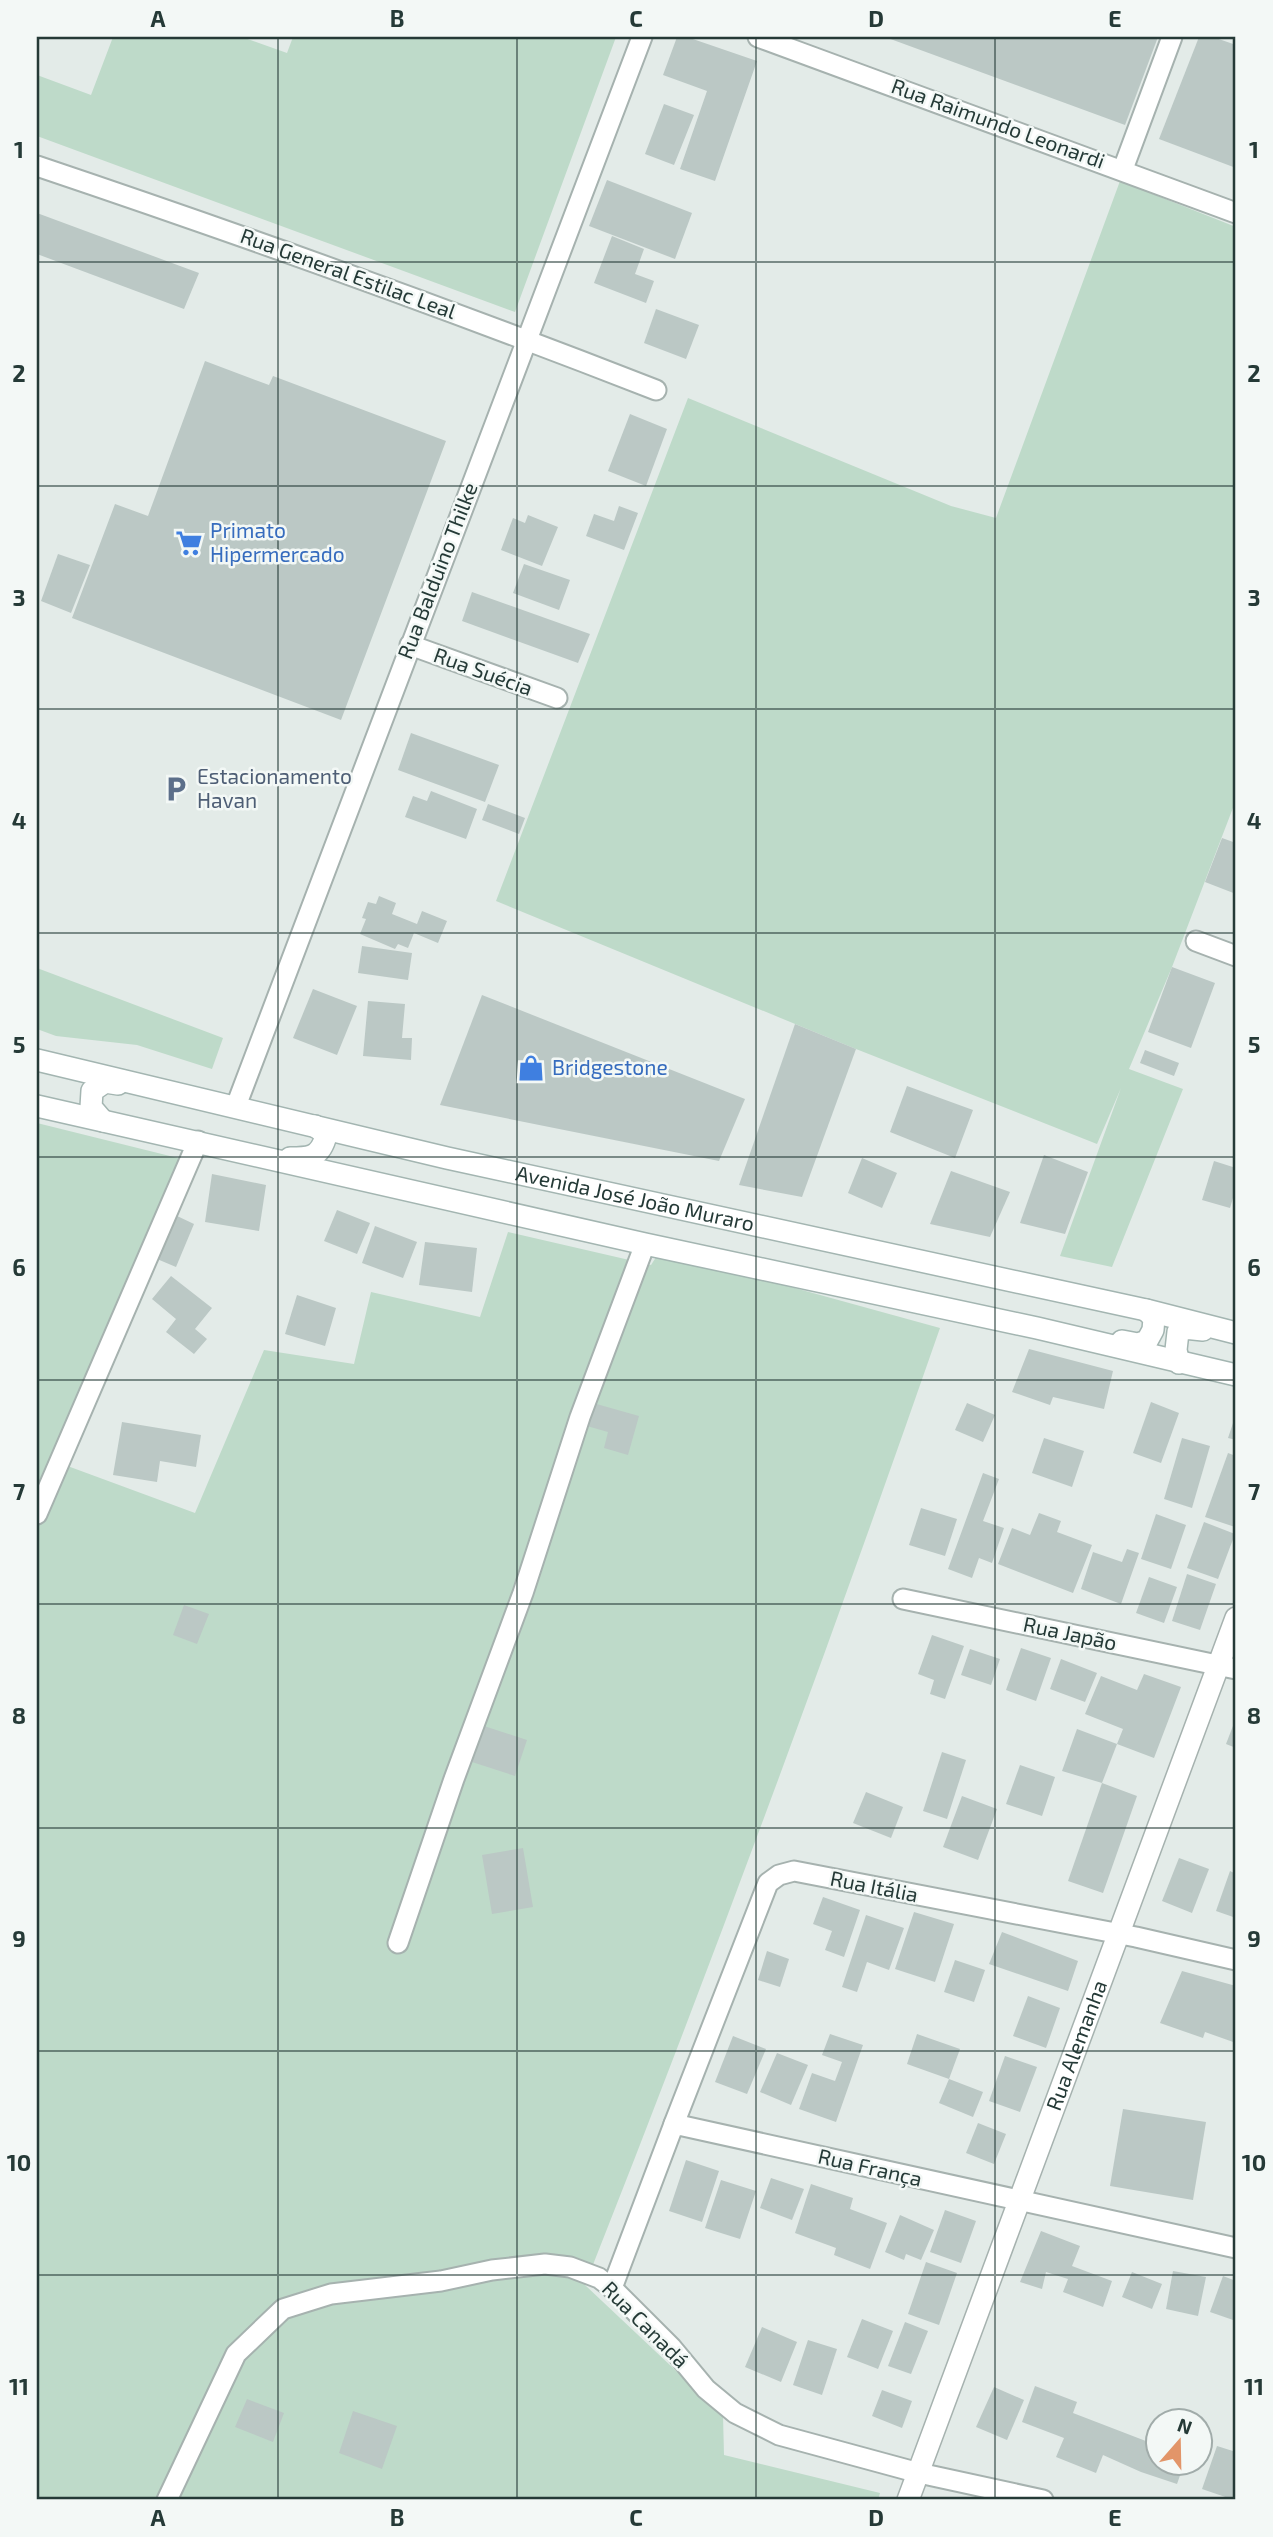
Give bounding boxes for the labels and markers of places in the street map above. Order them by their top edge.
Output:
place label: Primato Hipermercado [210,517,345,566]
supermarket icon: Primato Hipermercado [174,528,204,558]
place label: Estacionamento Havan [197,763,352,812]
parking icon: Estacionamento Havan [161,774,191,804]
shop icon: Bridgestone [516,1053,546,1083]
place label: Bridgestone [552,1054,668,1079]

